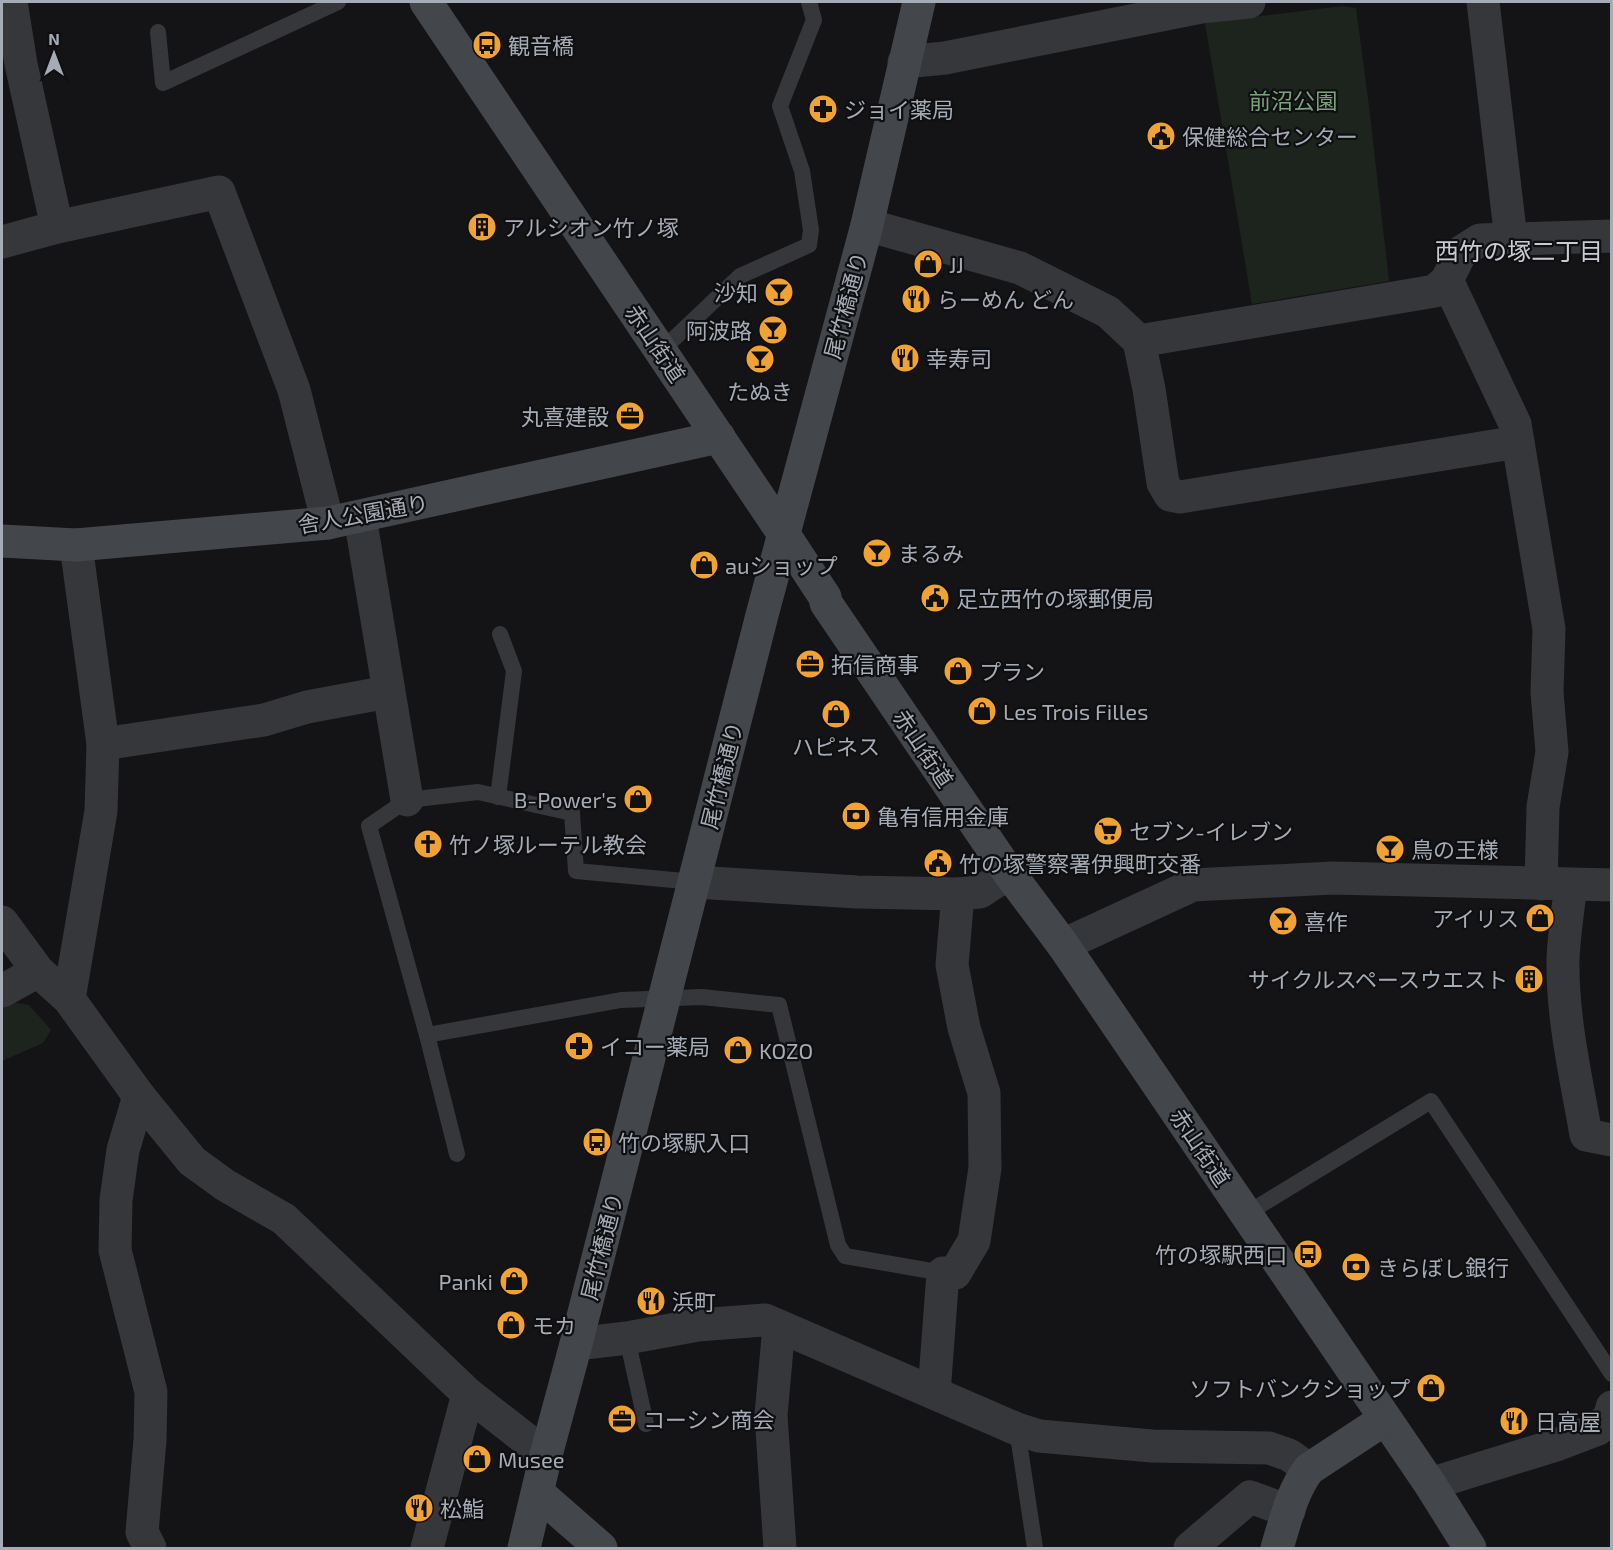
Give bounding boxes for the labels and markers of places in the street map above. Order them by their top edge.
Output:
bus stop icon: 観音橋 [471,29,503,61]
place label: 観音橋 [508,32,574,58]
pharmacy icon: ジョイ薬局 [807,93,839,125]
place label: ジョイ薬局 [844,96,954,122]
public building icon: 保健総合センター [1145,120,1177,152]
place label: 保健総合センター [1182,123,1358,149]
building icon: アルシオン竹ノ塚 [466,211,498,243]
place label: アルシオン竹ノ塚 [503,214,679,240]
shop icon: JJ [912,248,944,280]
place label: JJ [949,251,964,277]
bar icon: 沙知 [763,276,795,308]
place label: 沙知 [714,279,758,305]
restaurant icon: らーめん どん [900,283,932,315]
place label: らーめん どん [937,286,1074,312]
bar icon: 阿波路 [757,314,789,346]
place label: 阿波路 [686,317,752,343]
restaurant icon: 幸寿司 [889,342,921,374]
bar icon: たぬき [744,343,776,375]
place label: 幸寿司 [926,345,992,371]
place label: たぬき [727,378,793,404]
office icon: 丸喜建設 [614,400,646,432]
place label: 丸喜建設 [521,403,609,429]
bar icon: まるみ [861,537,893,569]
place label: まるみ [898,540,964,566]
shop icon: auショップ [688,549,720,581]
place label: auショップ [725,552,838,578]
public building icon: 足立西竹の塚郵便局 [919,582,951,614]
place label: 足立西竹の塚郵便局 [956,585,1154,611]
office icon: 拓信商事 [794,648,826,680]
place label: 拓信商事 [831,651,919,677]
shop icon: プラン [942,655,974,687]
place label: プラン [979,658,1045,684]
shop icon: Les Trois Filles [966,695,998,727]
shop icon: ハピネス [820,698,852,730]
place label: Les Trois Filles [1003,698,1148,724]
place label: ハピネス [792,733,880,759]
shop icon: B-Power's [622,783,654,815]
place label: B-Power's [514,786,617,812]
bank icon: 亀有信用金庫 [840,800,872,832]
place label: 亀有信用金庫 [877,803,1009,829]
supermarket icon: セブン-イレブン [1092,815,1124,847]
place label: セブン-イレブン [1129,818,1293,844]
church icon: 竹ノ塚ルーテル教会 [412,828,444,860]
place label: 竹ノ塚ルーテル教会 [449,831,647,857]
bar icon: 鳥の王様 [1374,833,1406,865]
place label: 鳥の王様 [1411,836,1499,862]
public building icon: 竹の塚警察署伊興町交番 [922,847,954,879]
place label: 竹の塚警察署伊興町交番 [959,850,1201,876]
shop icon: アイリス [1524,902,1556,934]
bar icon: 喜作 [1267,905,1299,937]
place label: アイリス [1432,905,1519,931]
place label: 喜作 [1304,908,1348,934]
building icon: サイクルスペースウエスト [1513,963,1545,995]
place label: サイクルスペースウエスト [1248,966,1508,992]
pharmacy icon: イコー薬局 [563,1030,595,1062]
place label: イコー薬局 [600,1033,710,1059]
shop icon: KOZO [722,1034,754,1066]
place label: KOZO [759,1037,813,1063]
bus stop icon: 竹の塚駅入口 [581,1126,613,1158]
place label: 竹の塚駅入口 [618,1129,750,1155]
bus stop icon: 竹の塚駅西口 [1292,1238,1324,1270]
place label: 竹の塚駅西口 [1155,1241,1287,1267]
bank icon: きらぼし銀行 [1340,1251,1372,1283]
place label: きらぼし銀行 [1377,1254,1509,1280]
shop icon: Panki [498,1265,530,1297]
place label: Panki [439,1268,493,1294]
restaurant icon: 浜町 [635,1285,667,1317]
place label: 浜町 [672,1288,716,1314]
shop icon: モカ [495,1309,527,1341]
place label: モカ [532,1312,576,1338]
shop icon: ソフトバンクショップ [1415,1372,1447,1404]
place label: ソフトバンクショップ [1189,1375,1410,1401]
office icon: コーシン商会 [606,1403,638,1435]
restaurant icon: 日高屋 [1498,1405,1530,1437]
place label: コーシン商会 [643,1406,775,1432]
place label: 日高屋 [1535,1408,1601,1434]
shop icon: Musee [461,1443,493,1475]
place label: Musee [498,1446,565,1472]
restaurant icon: 松鮨 [403,1492,435,1524]
place label: 松鮨 [440,1495,484,1521]

